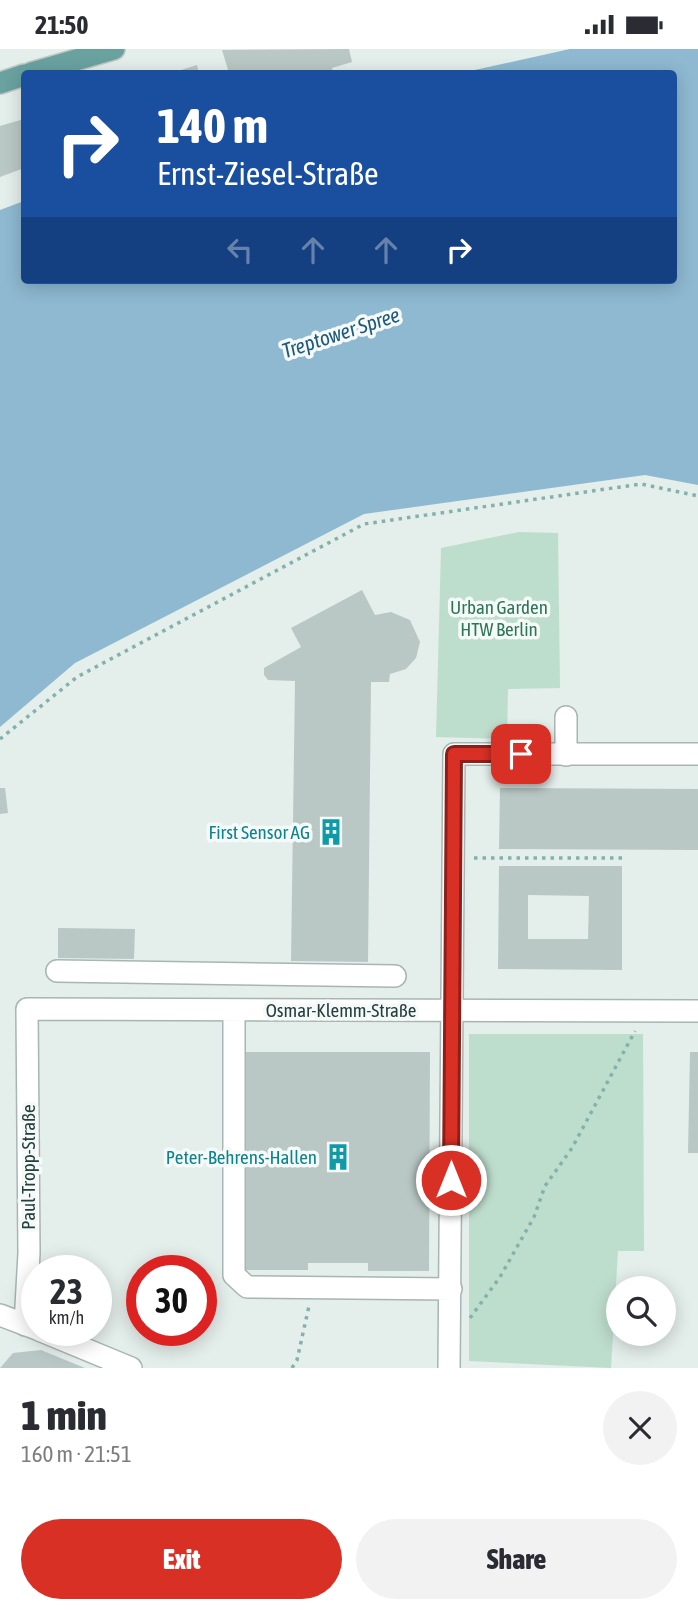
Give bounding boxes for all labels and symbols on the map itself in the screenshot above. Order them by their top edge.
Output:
water label: Treptower Spree [279,302,403,362]
park label: Urban Garden HTW Berlin [450,596,548,640]
pin [491,724,551,784]
building icon: First Sensor AG [316,817,346,847]
place label: First Sensor AG [209,821,310,843]
street label: Osmar-Klemm-Straße [266,999,416,1021]
street label: Paul-Tropp-Straße [17,1104,39,1230]
building icon: Peter-Behrens-Hallen [323,1142,353,1172]
position arrow [414,1143,488,1217]
place label: Peter-Behrens-Hallen [166,1146,317,1168]
speed limit sign: 30 [126,1255,217,1346]

